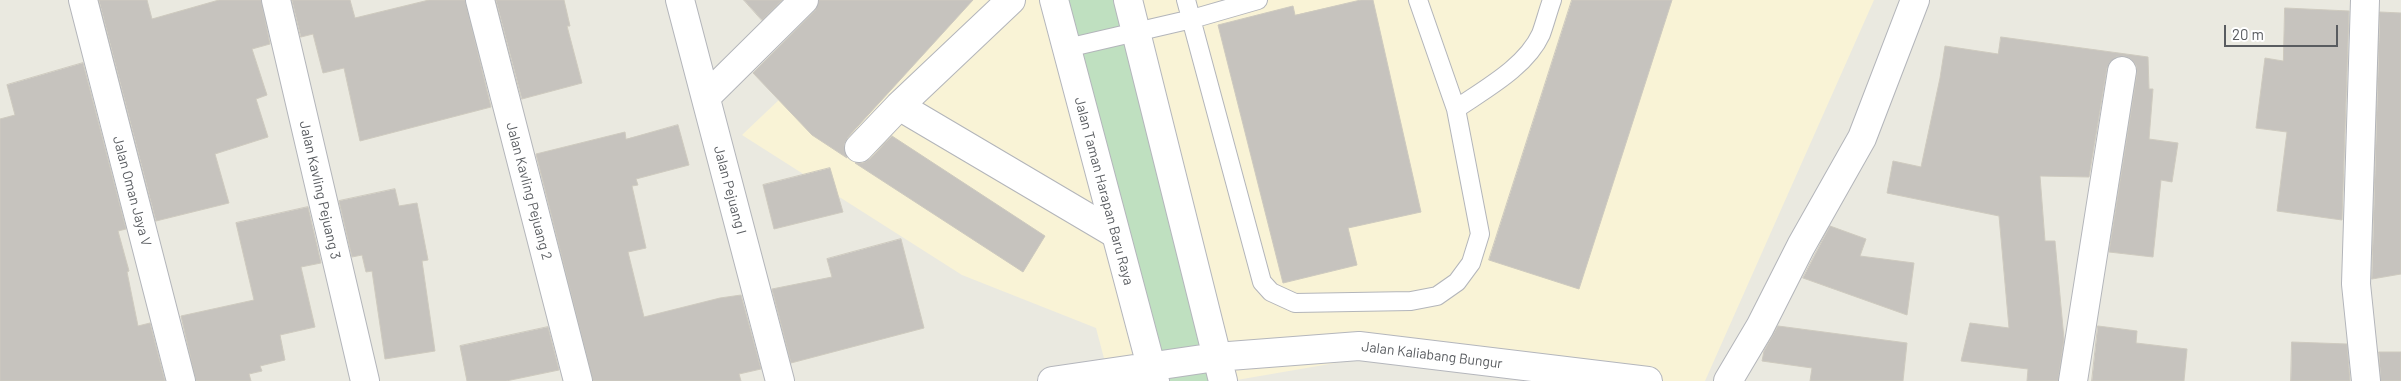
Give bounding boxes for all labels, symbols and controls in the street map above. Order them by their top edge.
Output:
scale bar [2226,15,2340,47]
text: 20 m [2232,25,2264,43]
street label: Jalan Taman Harapan Baru Raya [1071,95,1137,287]
street label: Jalan Kavling Pejuang 3 [296,119,344,261]
street label: Jalan Kavling Pejuang 2 [503,120,555,262]
street label: Jalan Oman Jaya V [109,134,155,248]
street label: Jalan Pejuang I [710,144,750,236]
street label: Jalan Kaliabang Bungur [1361,338,1503,372]

